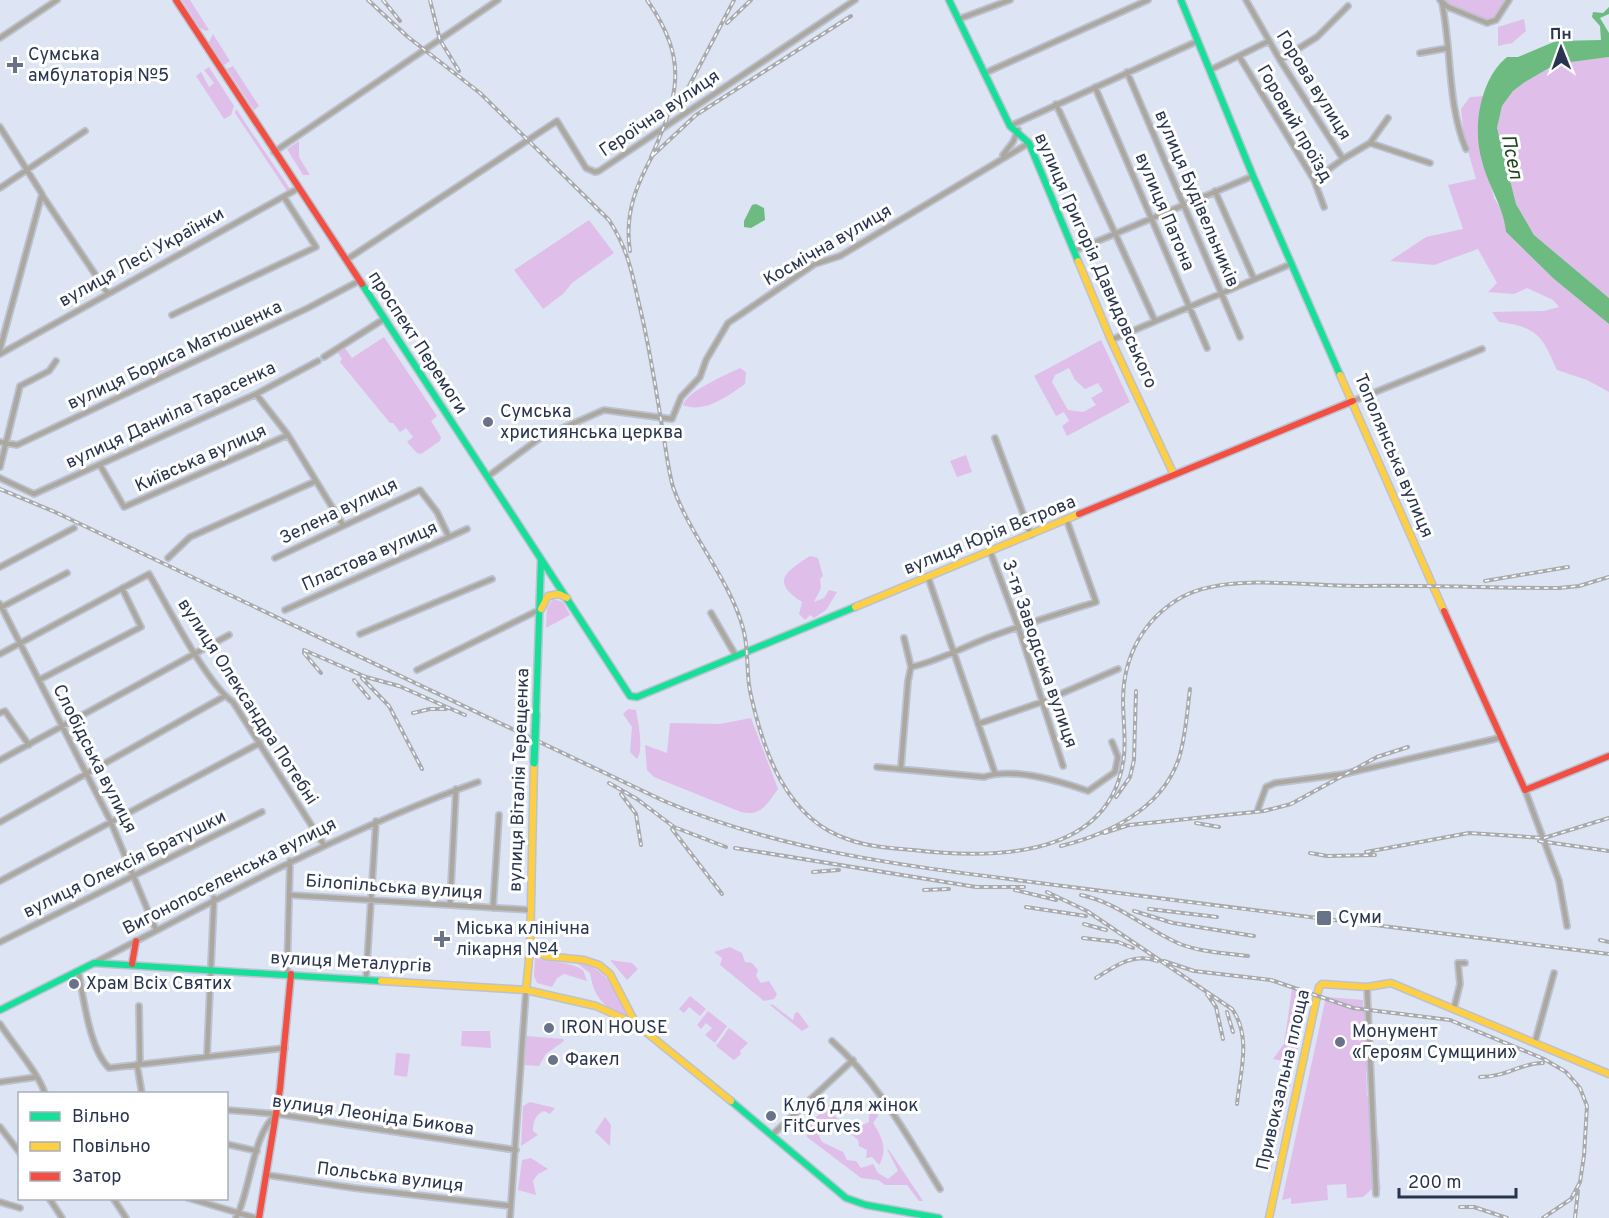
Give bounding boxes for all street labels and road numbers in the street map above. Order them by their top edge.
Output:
street label: Горова вулиця [1270,27,1356,145]
street label: Горовий проїзд [1251,61,1337,187]
street label: Героїчна вулиця [595,65,725,163]
street label: вулиця Будівельників [1148,107,1244,291]
street label: вулиця Григорія Давидовського [1028,130,1162,392]
street label: вулиця Патона [1129,149,1199,275]
street label: Космічна вулиця [760,200,896,292]
street label: вулиця Лесі Українки [55,203,229,313]
street label: проспект Перемоги [362,267,472,419]
street label: вулиця Бориса Матюшенка [64,296,286,416]
street label: вулиця Даниіла Тарасенка [62,357,280,475]
street label: Тополянська вулиця [1348,371,1438,541]
street label: Київська вулиця [132,420,270,498]
street label: Зелена вулиця [276,473,402,551]
street label: вулиця Юрія Вєтрова [901,491,1079,581]
street label: Пластова вулиця [298,517,442,597]
street label: 3-тя Заводська вулиця [996,557,1082,751]
street label: вулиця Олександра Потебні [172,594,322,810]
street label: вулиця Віталія Терещенка [505,668,535,892]
street label: Слобідська вулиця [47,681,141,837]
street label: вулиця Олексія Братушки [20,806,230,924]
street label: Вигонопоселенська вулиця [119,813,341,941]
street label: Білопільська вулиця [305,870,483,906]
street label: вулиця Металургів [270,947,432,979]
street label: Привокзальна площа [1252,987,1316,1173]
street label: вулиця Леоніда Бикова [271,1090,475,1142]
street label: Польська вулиця [315,1158,465,1198]

